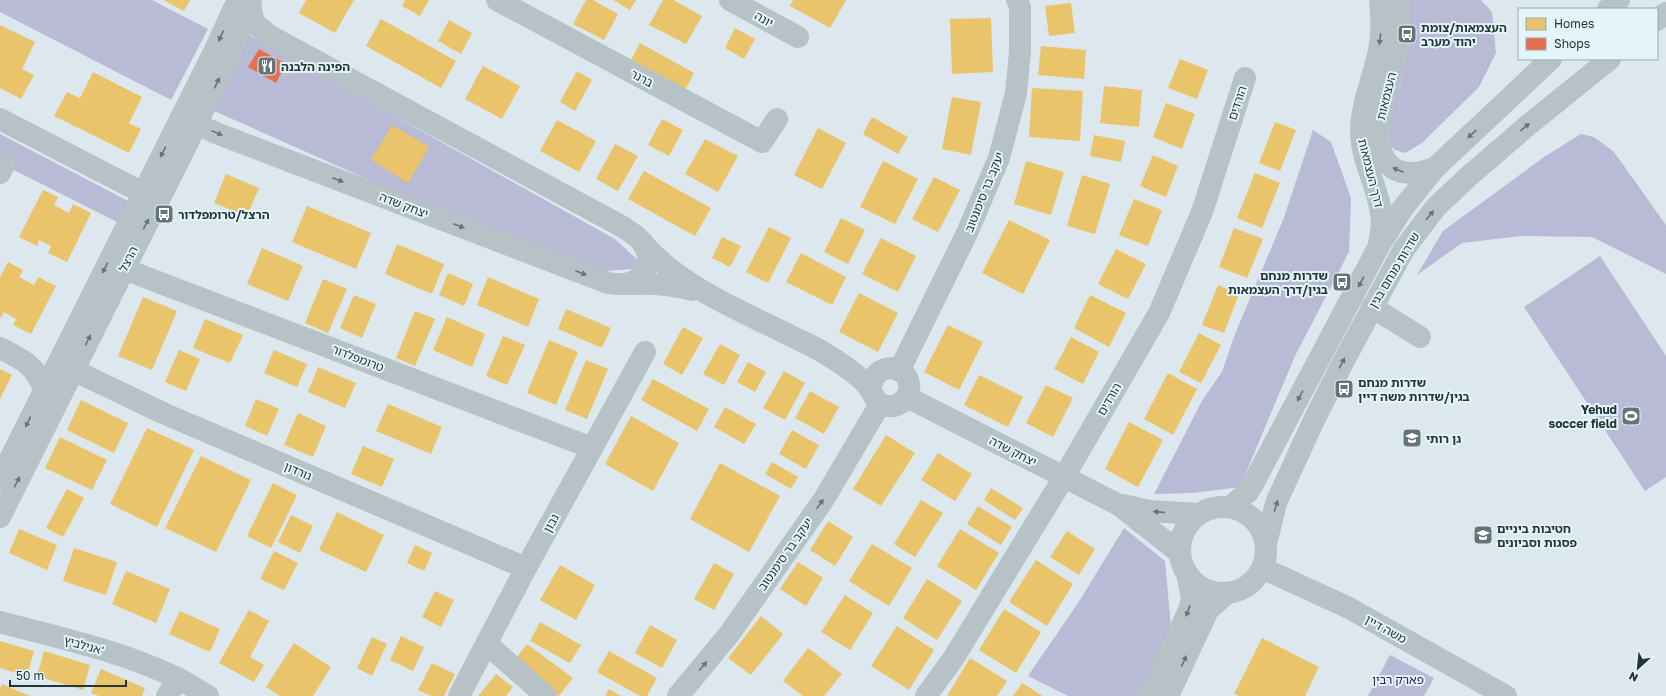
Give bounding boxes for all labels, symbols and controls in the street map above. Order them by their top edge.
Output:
street label: יונה [752,8,776,30]
legend [1518,8,1658,60]
text: Homes [1554,16,1594,31]
place label: העצמאות/צומת יהוד מערב [1421,20,1507,49]
bus stop icon: העצמאות/צומת יהוד מערב [1396,23,1418,45]
one-way arrow [218,30,224,41]
one-way arrow [1377,33,1383,45]
text: Shops [1554,36,1590,51]
restaurant icon: הפינה הלבנה [256,55,278,77]
place label: הפינה הלבנה [281,59,350,74]
street label: ברנר [628,66,656,90]
street label: העצמאות [1373,71,1399,121]
one-way arrow [214,77,220,88]
street label: הורדים [1224,84,1250,122]
one-way arrow [1520,123,1531,132]
one-way arrow [1467,129,1476,138]
one-way arrow [211,130,222,136]
street label: דרך העצמאות [1355,137,1387,209]
one-way arrow [160,146,167,158]
street label: יעקב בר סימנטוב [961,150,1007,234]
one-way arrow [1391,166,1403,172]
one-way arrow [332,177,344,183]
street label: יצחק שדה [377,189,431,221]
bus stop icon: הרצל/טרומפלדור [153,203,175,225]
place label: הרצל/טרומפלדור [178,207,270,222]
one-way arrow [1425,210,1434,221]
one-way arrow [143,218,150,230]
one-way arrow [454,224,466,230]
street label: שדרות מנחם בגין [1365,229,1423,311]
street label: הרצל [115,244,141,274]
one-way arrow [102,263,108,274]
place label: שדרות מנחם בגין/דרך העצמאות [1228,268,1328,297]
one-way arrow [575,270,587,276]
bus stop icon: שדרות מנחם בגין/דרך העצמאות [1331,271,1353,293]
one-way arrow [1358,276,1364,287]
one-way arrow [85,335,91,346]
street label: טרומפלדור [330,341,386,375]
one-way arrow [1339,357,1345,369]
place label: שדרות מנחם בגין/שדרות משה דיין [1358,375,1470,404]
bus stop icon: שדרות מנחם בגין/שדרות משה דיין [1333,378,1355,400]
street label: הורדים [1094,380,1124,418]
one-way arrow [1297,390,1303,402]
place label: Yehud soccer field [1548,402,1617,431]
sports icon: Yehud soccer field [1620,405,1642,427]
one-way arrow [25,416,31,428]
school or university icon: גן רותי [1401,427,1423,449]
place label: גן רותי [1426,431,1461,446]
street label: יצחק שדה [987,433,1039,469]
street label: גורדון [282,459,314,484]
one-way arrow [14,476,21,488]
one-way arrow [816,499,824,510]
one-way arrow [1273,500,1279,512]
one-way arrow [1153,509,1165,515]
street label: נבון [540,511,562,535]
street label: יעקב בר סימנטוב [754,515,816,593]
place label: חטיבות ביניים פסגות וסביונים [1497,521,1578,550]
school or university icon: חטיבות ביניים פסגות וסביונים [1472,524,1494,546]
one-way arrow [1185,606,1191,618]
street label: משה דיין [1363,612,1409,646]
street label: אנילביץ' [62,632,106,658]
north arrow [1618,648,1658,688]
one-way arrow [1181,655,1187,666]
one-way arrow [698,661,707,671]
scale bar [10,662,126,688]
text: 50 m [16,668,44,683]
text: N [1627,670,1640,685]
park label: פארק רבין [1372,672,1424,687]

